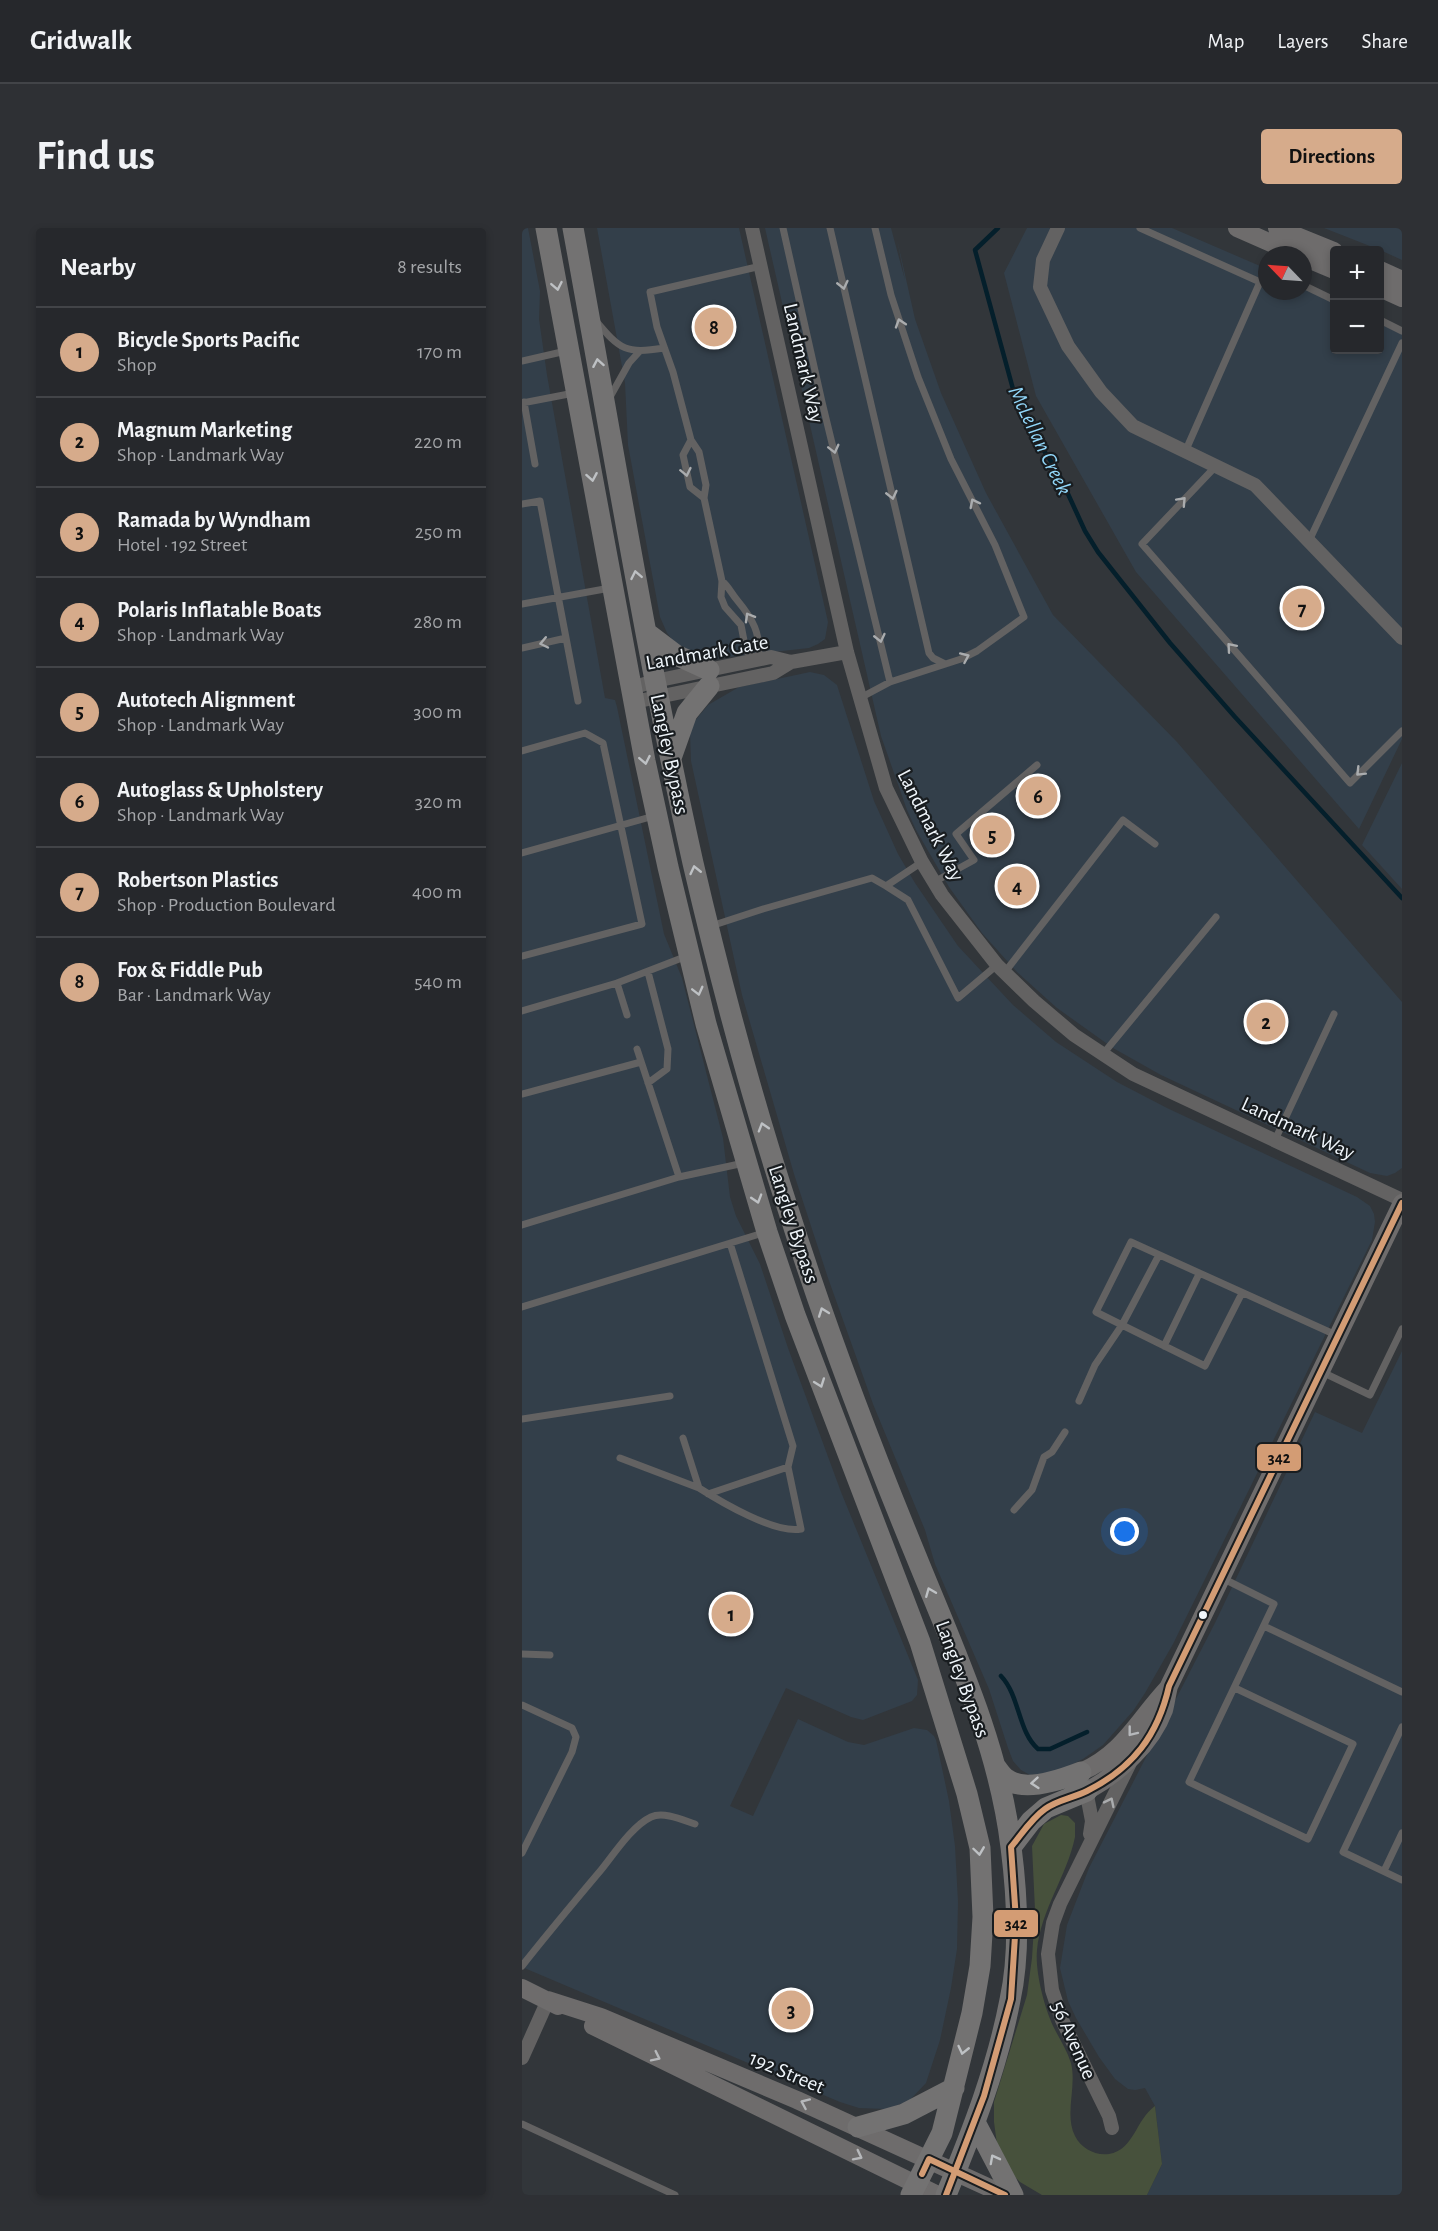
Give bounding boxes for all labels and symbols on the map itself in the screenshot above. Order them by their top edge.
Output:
north arrow [1258,246,1312,300]
one-way arrow [550,280,563,290]
one-way arrow [836,280,849,290]
street label: Landmark Way [780,301,827,425]
pin: 8 [694,304,734,350]
one-way arrow [895,318,908,329]
one-way arrow [592,358,605,368]
water label: McLellan Creek [1004,383,1076,498]
one-way arrow [826,444,839,454]
one-way arrow [679,467,692,477]
one-way arrow [585,472,598,482]
one-way arrow [885,490,898,500]
one-way arrow [1175,498,1186,509]
one-way arrow [970,499,981,509]
one-way arrow [631,571,643,580]
pin: 7 [1282,586,1322,631]
one-way arrow [745,613,756,623]
street label: Landmark Gate [644,631,770,674]
one-way arrow [873,633,886,643]
one-way arrow [539,636,549,649]
one-way arrow [1227,643,1238,654]
one-way arrow [959,652,970,664]
street label: Langley Bypass [646,692,693,816]
one-way arrow [638,755,651,765]
one-way arrow [1357,765,1368,776]
street label: Landmark Way [893,766,968,884]
pin: 6 [1018,774,1058,818]
pin: 5 [972,812,1012,858]
pin: 4 [998,864,1036,908]
one-way arrow [689,866,702,876]
one-way arrow [691,986,704,996]
pin: 2 [1246,1000,1286,1044]
street label: Landmark Way [1238,1093,1358,1164]
one-way arrow [758,1122,770,1133]
street label: Langley Bypass [765,1163,822,1286]
one-way arrow [750,1193,762,1204]
one-way arrow [817,1307,830,1318]
one-way arrow [813,1377,826,1388]
line badge: 342 [1256,1443,1302,1472]
text: 342 [1268,1450,1291,1466]
your location [1110,1517,1139,1546]
one-way arrow [925,1587,937,1598]
pin: 1 [712,1592,750,1636]
unlabelled marker [1197,1609,1209,1621]
street label: Langley Bypass [932,1618,993,1740]
one-way arrow [1128,1725,1139,1736]
one-way arrow [1031,1777,1040,1790]
one-way arrow [1103,1797,1114,1808]
one-way arrow [972,1846,985,1855]
line badge: 342 [993,1909,1039,1938]
text: 342 [1005,1916,1028,1932]
pin: 3 [772,1988,810,2032]
street label: 56 Avenue [1047,1998,1100,2083]
one-way arrow [958,2045,971,2055]
street label: 192 Street [746,2047,828,2098]
one-way arrow [650,2050,660,2061]
one-way arrow [800,2099,811,2111]
one-way arrow [851,2149,862,2161]
one-way arrow [990,2155,1001,2166]

